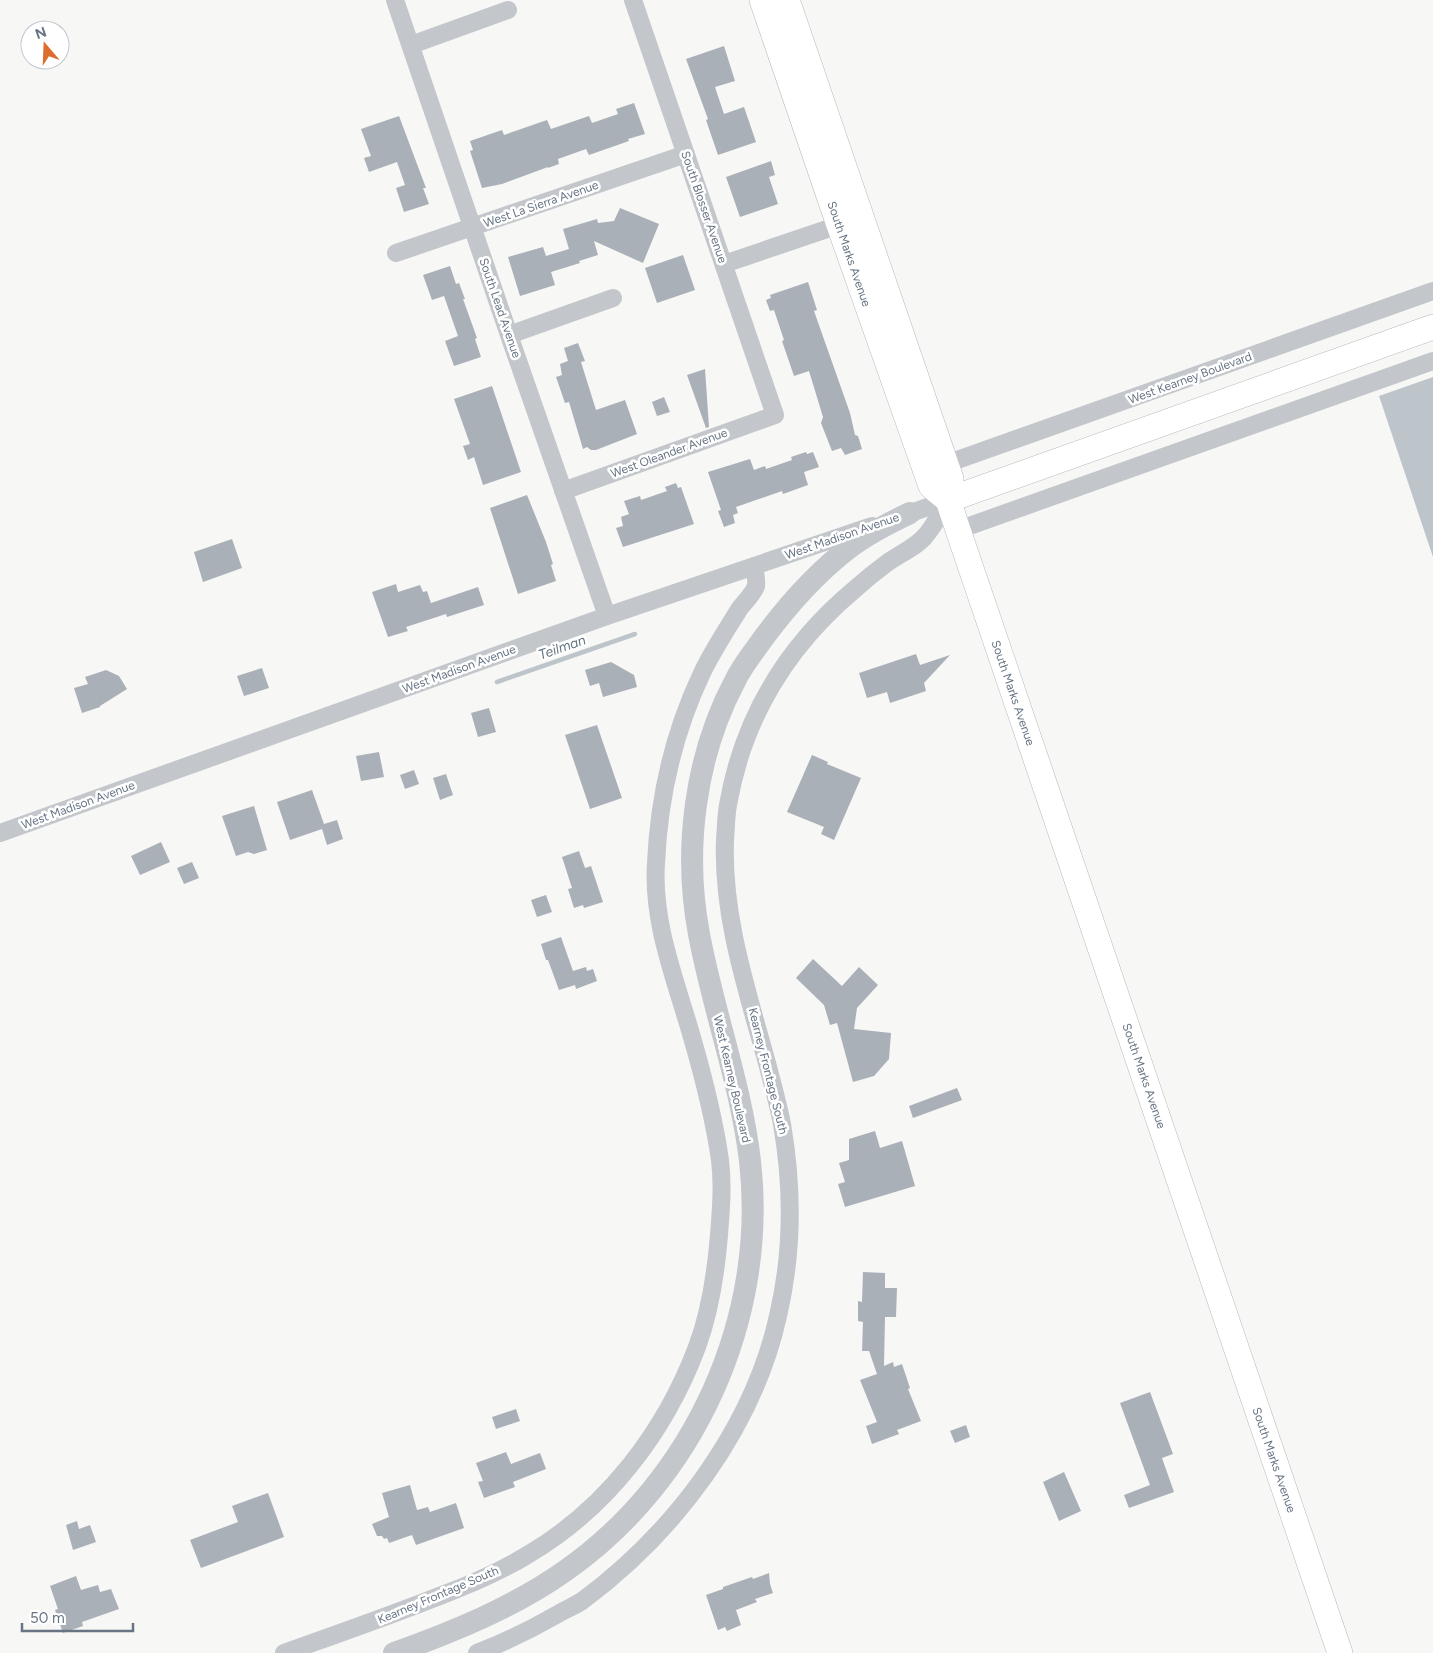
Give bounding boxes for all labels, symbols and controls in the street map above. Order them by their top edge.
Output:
north arrow [20,20,70,70]
text: N [33,23,49,43]
street label: South Blosser Avenue [678,149,730,265]
street label: West La Sierra Avenue [482,178,601,230]
street label: South Marks Avenue [824,199,874,309]
street label: South Lead Avenue [476,256,524,360]
street label: West Kearney Boulevard [1126,349,1254,407]
street label: West Oleander Avenue [609,425,730,481]
street label: West Madison Avenue [783,510,901,562]
water label: Teilman [536,631,588,663]
street label: South Marks Avenue [988,638,1038,748]
street label: West Madison Avenue [400,642,518,696]
street label: West Madison Avenue [19,778,137,832]
street label: Kearney Frontage South [745,1006,791,1136]
street label: West Kearney Boulevard [711,1014,753,1144]
street label: South Marks Avenue [1119,1021,1169,1131]
street label: South Marks Avenue [1249,1405,1299,1515]
street label: Kearney Frontage South [375,1563,501,1627]
scale bar [22,1600,134,1632]
text: 50 m [30,1609,65,1627]

